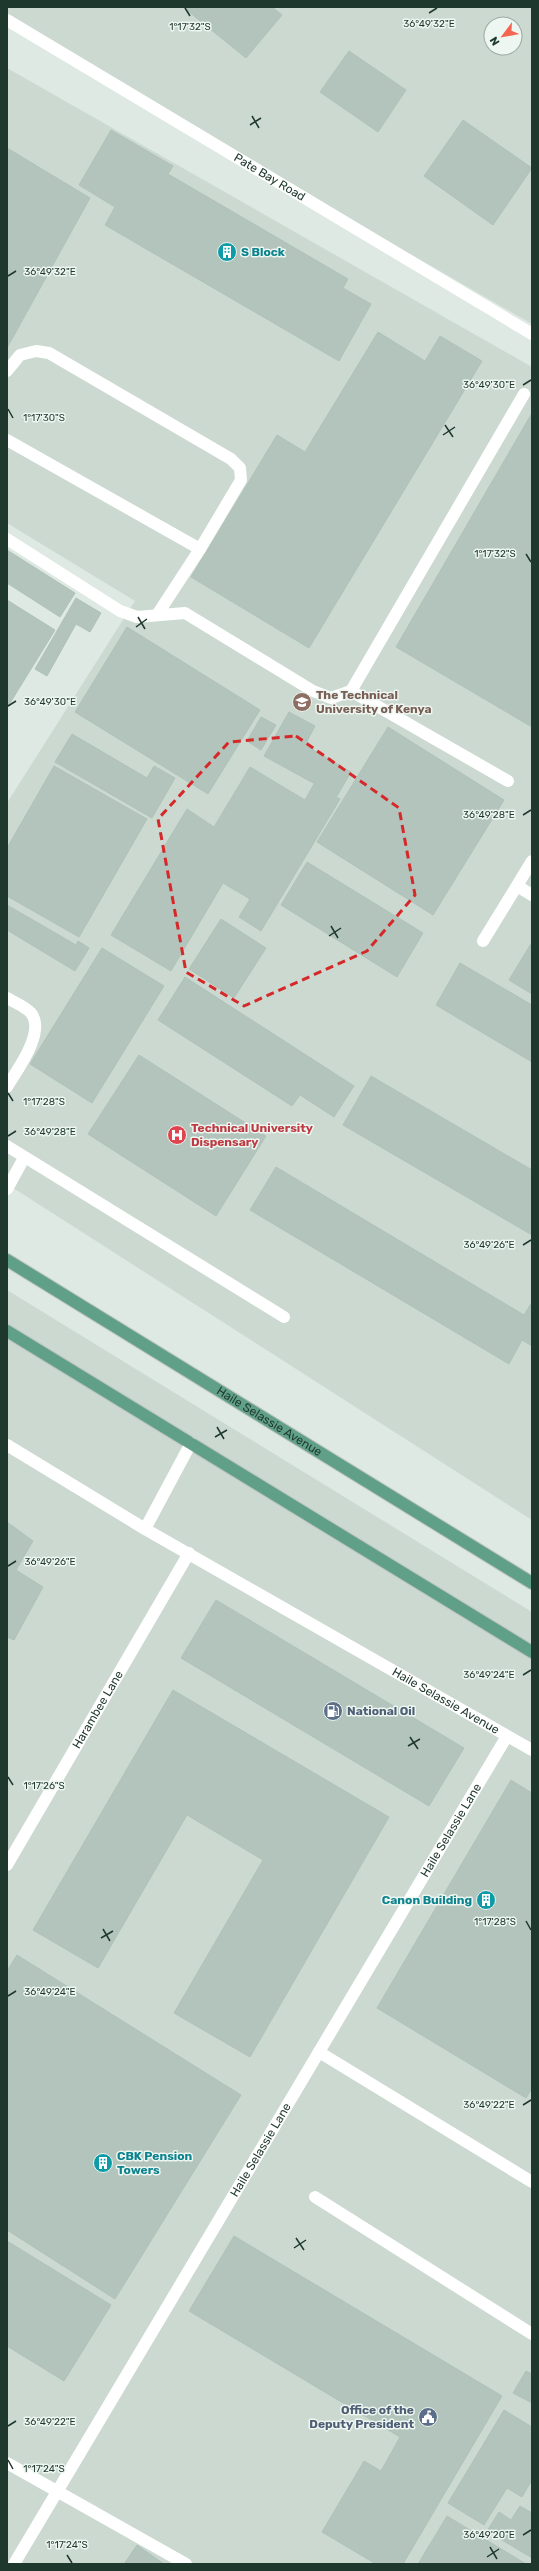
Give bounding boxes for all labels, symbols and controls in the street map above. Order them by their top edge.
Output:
north arrow [483,16,523,56]
text: 36°49'32"E [403,18,455,30]
text: 1°17'32"S [169,21,211,33]
text: N [487,34,503,48]
street label: Pate Bay Road [231,150,308,204]
building icon: S Block [216,241,238,263]
place label: S Block [241,245,285,259]
text: 36°49'32"E [24,266,76,278]
text: 36°49'30"E [463,379,515,391]
text: 1°17'30"S [23,412,65,424]
text: 1°17'32"S [474,548,516,560]
place label: The Technical University of Kenya [316,688,432,716]
school or university icon: The Technical University of Kenya [291,691,313,713]
text: 36°49'30"E [24,696,76,708]
text: 36°49'28"E [463,809,515,821]
text: 1°17'28"S [23,1096,65,1108]
place label: Technical University Dispensary [191,1121,313,1149]
hospital icon: Technical University Dispensary [166,1124,188,1146]
text: 36°49'28"E [24,1126,76,1138]
text: 36°49'26"E [463,1239,515,1251]
street label: Haile Selassie Avenue [214,1384,325,1459]
text: 36°49'26"E [24,1556,76,1568]
street label: Haile Selassie Avenue [390,1665,502,1737]
street label: Harambee Lane [69,1668,126,1751]
text: 36°49'24"E [463,1669,515,1681]
fuel station icon: National Oil [322,1700,344,1722]
place label: National Oil [347,1704,415,1718]
text: 1°17'26"S [23,1780,65,1792]
street label: Haile Selassie Lane [418,1781,484,1880]
building icon: Canon Building [475,1889,497,1911]
place label: Canon Building [382,1893,472,1907]
text: 1°17'28"S [474,1916,516,1928]
text: 36°49'24"E [24,1986,76,1998]
text: 36°49'22"E [463,2099,515,2111]
street label: Haile Selassie Lane [227,2100,294,2199]
place label: CBK Pension Towers [117,2149,193,2177]
building icon: CBK Pension Towers [92,2152,114,2174]
place label: Office of the Deputy President [309,2403,414,2431]
public building icon: Office of the Deputy President [417,2406,439,2428]
text: 36°49'22"E [24,2416,76,2428]
text: 1°17'24"S [23,2463,65,2475]
text: 36°49'20"E [463,2529,515,2541]
text: 1°17'24"S [46,2539,88,2551]

